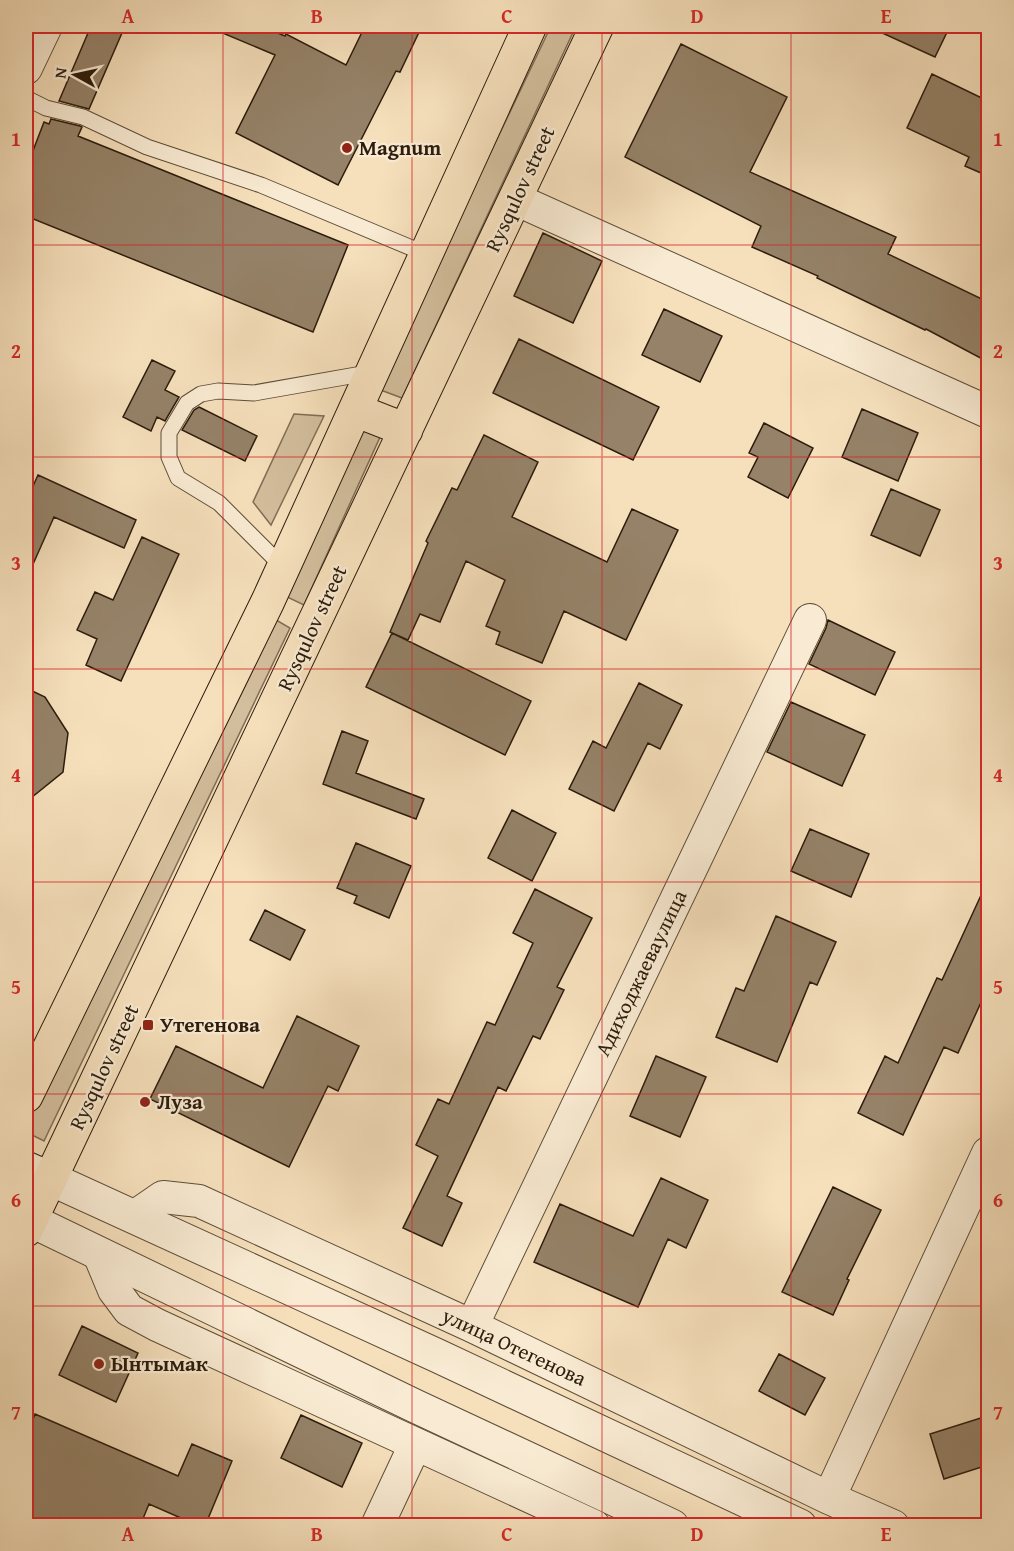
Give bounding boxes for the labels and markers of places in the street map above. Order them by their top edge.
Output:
place label: Magnum [359,132,441,163]
marker: Magnum [340,141,354,155]
place label: Утегенова [160,1009,260,1040]
marker: Утегенова [141,1018,155,1032]
place label: Луза [157,1086,203,1117]
marker: Луза [138,1095,152,1109]
place label: Ынтымак [111,1348,209,1379]
marker: Ынтымак [92,1357,106,1371]

